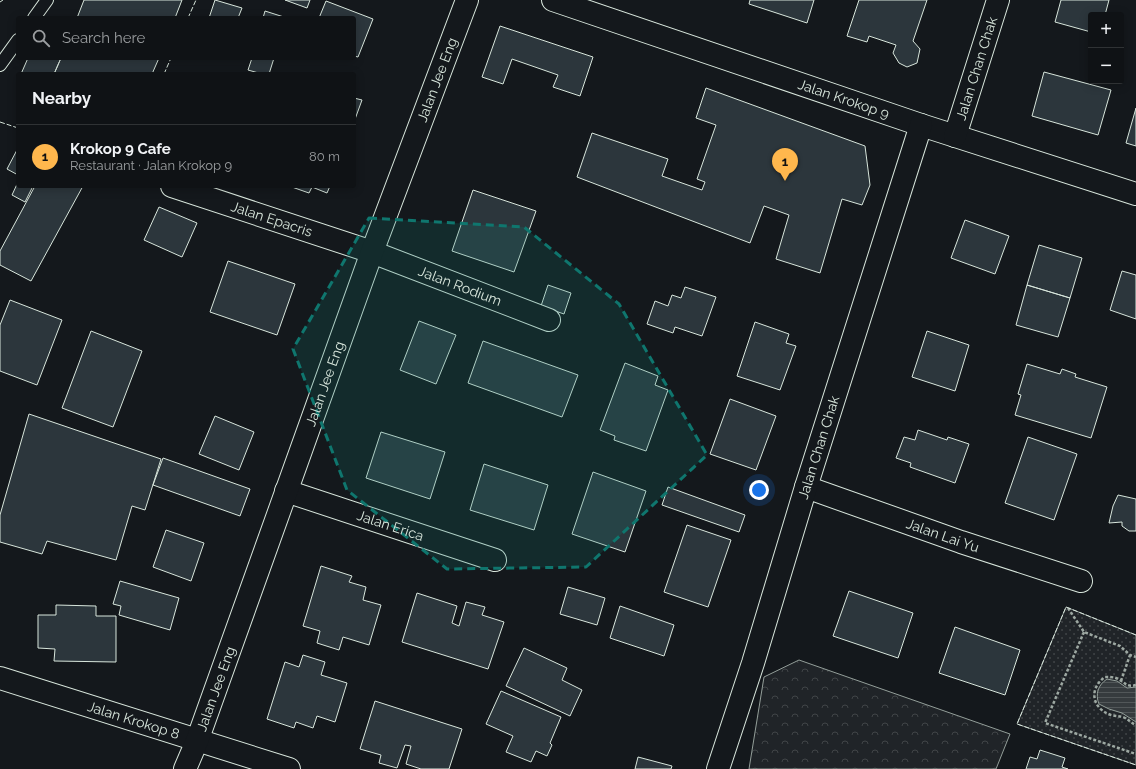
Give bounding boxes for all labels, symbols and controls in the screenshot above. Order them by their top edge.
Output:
map controls [1088,12,1124,84]
button: + [1088,12,1124,48]
street label: Jalan Chan Chak [953,14,1000,122]
search box [16,16,356,60]
icon: search [30,27,52,49]
text: Search here [62,29,145,47]
street label: Jalan Jee Eng [414,35,460,124]
button: − [1088,48,1124,84]
street label: Jalan Krokop 9 [796,76,891,122]
text: Nearby [32,88,91,108]
text: Krokop 9 Cafe [70,140,171,158]
pin: 1 [772,148,798,181]
text: 1 [42,149,48,164]
text: 80 m [309,149,340,164]
text: Restaurant · Jalan Krokop 9 [70,158,232,173]
street label: Jalan Epacris [229,198,315,240]
street label: Jalan Rodium [416,263,504,309]
street label: Jalan Jee Eng [302,339,347,428]
street label: Jalan Chan Chak [795,393,843,501]
your location [749,480,769,500]
street label: Jalan Erica [355,507,426,544]
street label: Jalan Lai Yu [904,515,981,555]
street label: Jalan Jee Eng [193,644,238,733]
street label: Jalan Krokop 8 [86,698,181,742]

